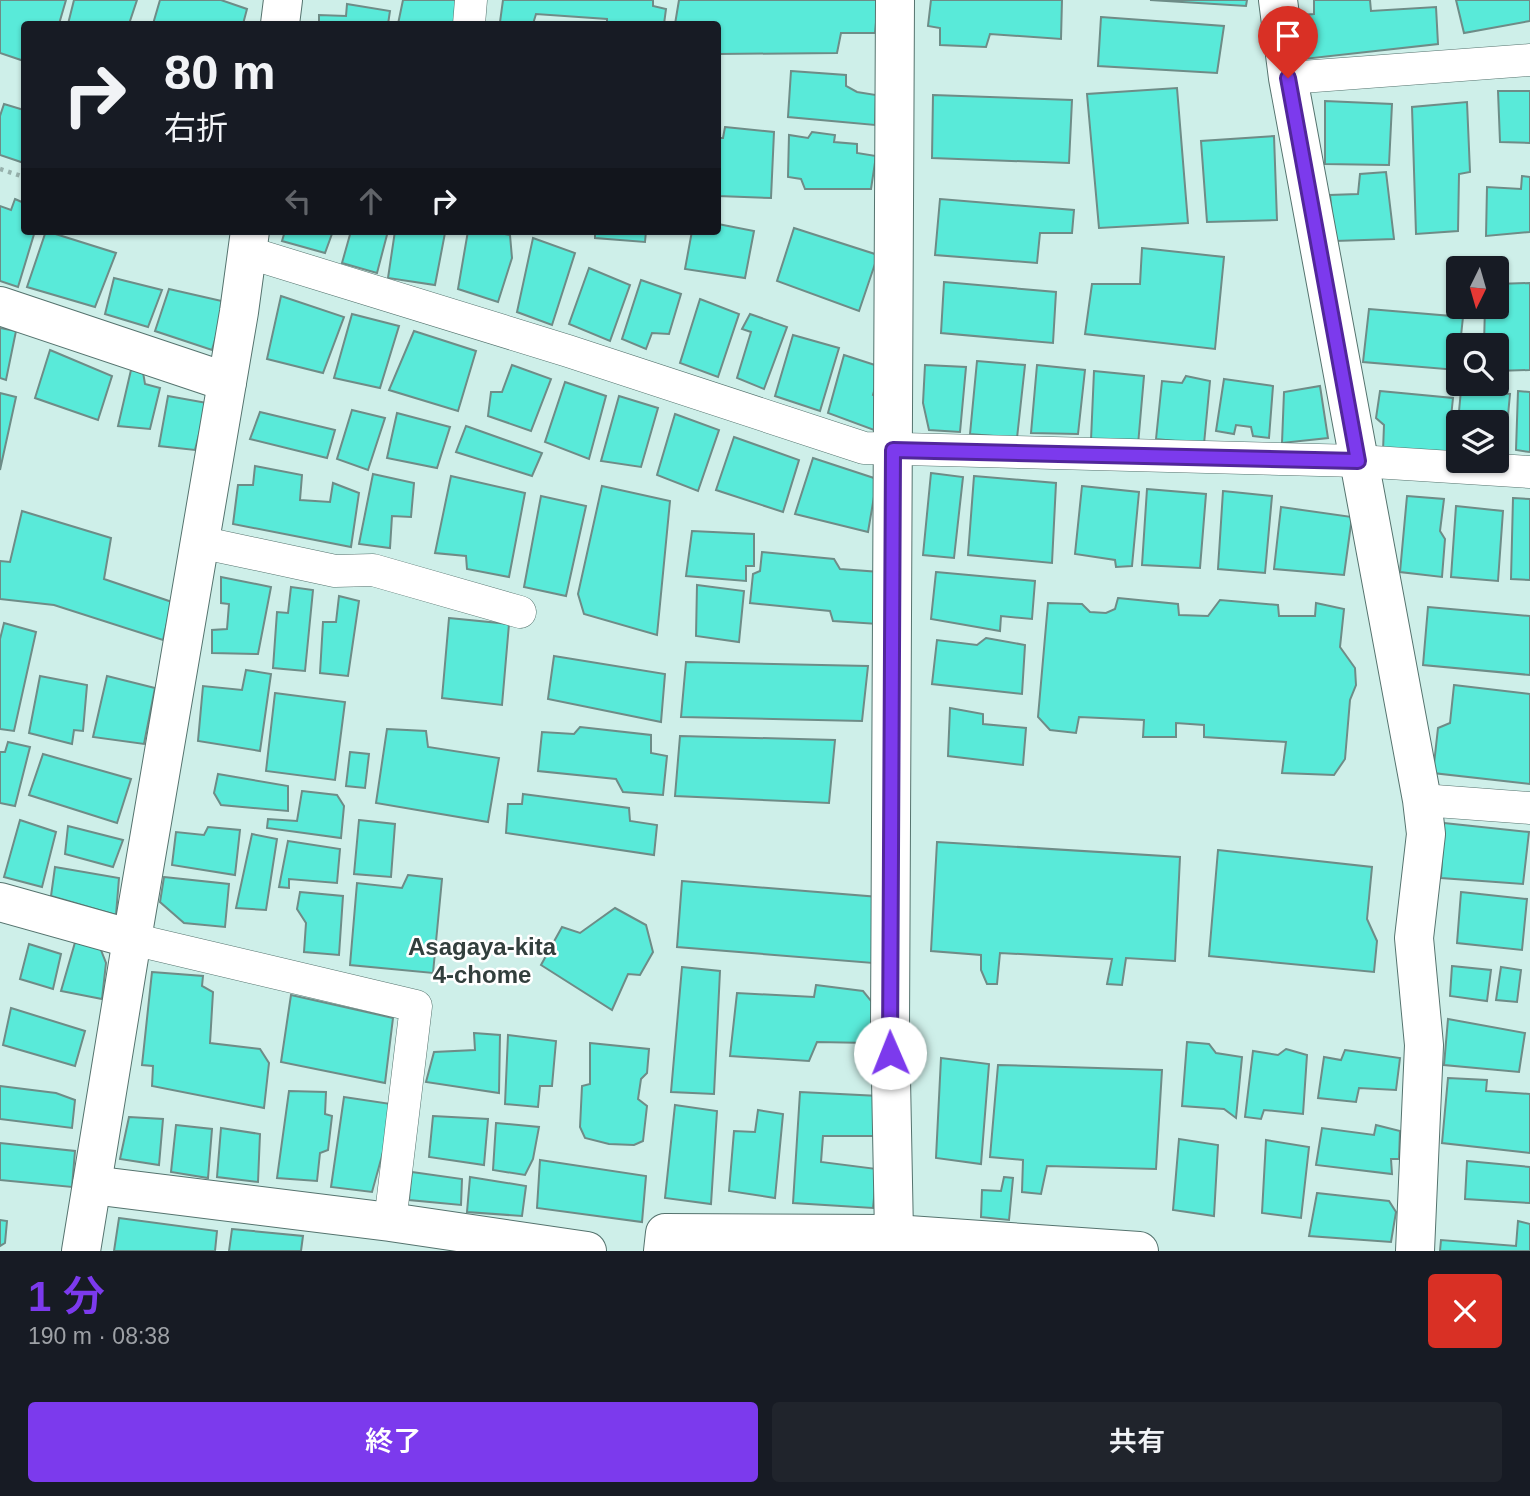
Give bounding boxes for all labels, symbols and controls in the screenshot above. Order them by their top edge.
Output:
pin [1258,6,1318,78]
icon: arrive [1269,17,1307,55]
text: 80 m [164,45,276,99]
icon: right [49,49,140,140]
text: 右折 [164,110,228,146]
icon: left [279,182,317,220]
icon: ahead [352,182,390,220]
icon: right [425,182,463,220]
north arrow [1446,256,1508,318]
map controls [1446,256,1509,473]
button: search [1446,333,1509,396]
button: layers [1446,410,1509,473]
district label: Asagaya-kita 4-chome [408,933,557,988]
position arrow [853,1016,927,1090]
text: 1 分 [28,1273,105,1320]
button: close [1428,1274,1502,1348]
text: 190 m · 08:38 [28,1323,170,1349]
button: 終了 [28,1402,758,1482]
button: 共有 [772,1402,1502,1482]

